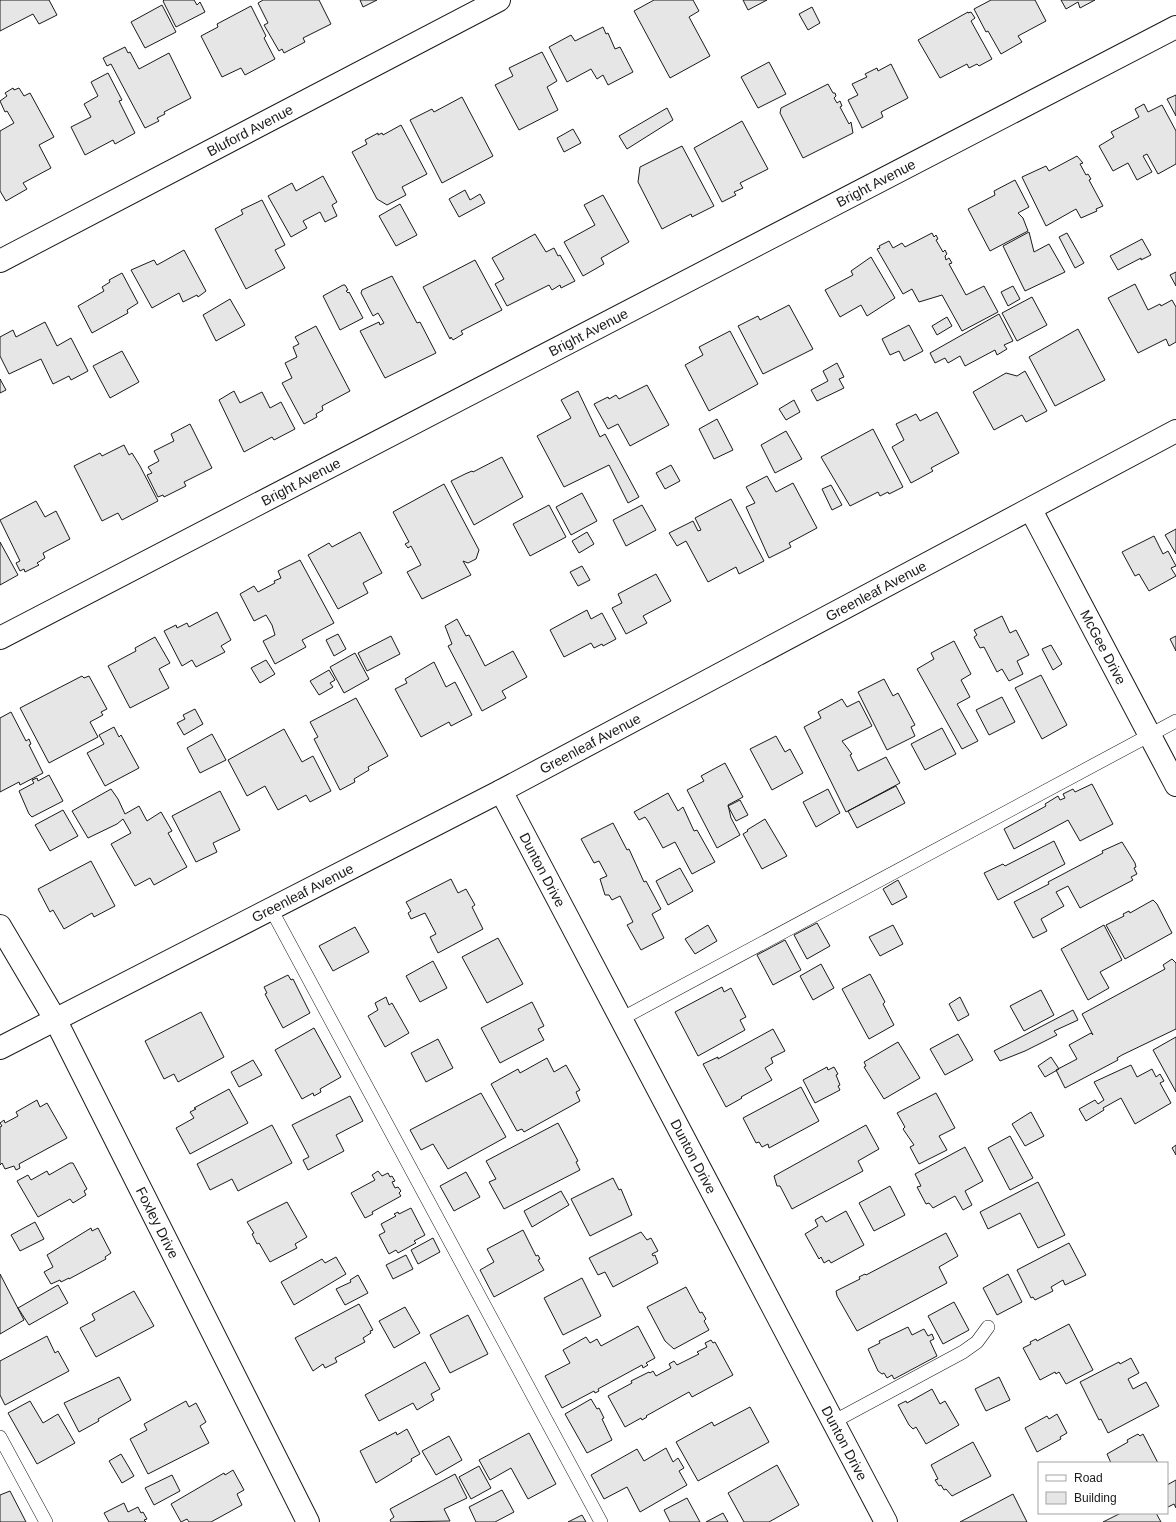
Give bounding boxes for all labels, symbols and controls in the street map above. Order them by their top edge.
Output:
street label: Bluford Avenue [204,101,296,159]
street label: Bright Avenue [834,156,918,210]
street label: Bright Avenue [546,305,631,359]
street label: Bright Avenue [259,454,343,509]
street label: Greenleaf Avenue [823,558,929,624]
street label: McGee Drive [1077,607,1130,687]
street label: Greenleaf Avenue [537,710,643,777]
street label: Dunton Drive [516,830,569,910]
street label: Greenleaf Avenue [249,860,356,925]
street label: Dunton Drive [667,1116,720,1197]
street label: Foxley Drive [133,1184,182,1261]
street label: Dunton Drive [818,1403,871,1483]
legend [1038,1462,1168,1514]
text: Road [1074,1471,1103,1485]
text: Building [1074,1491,1117,1505]

